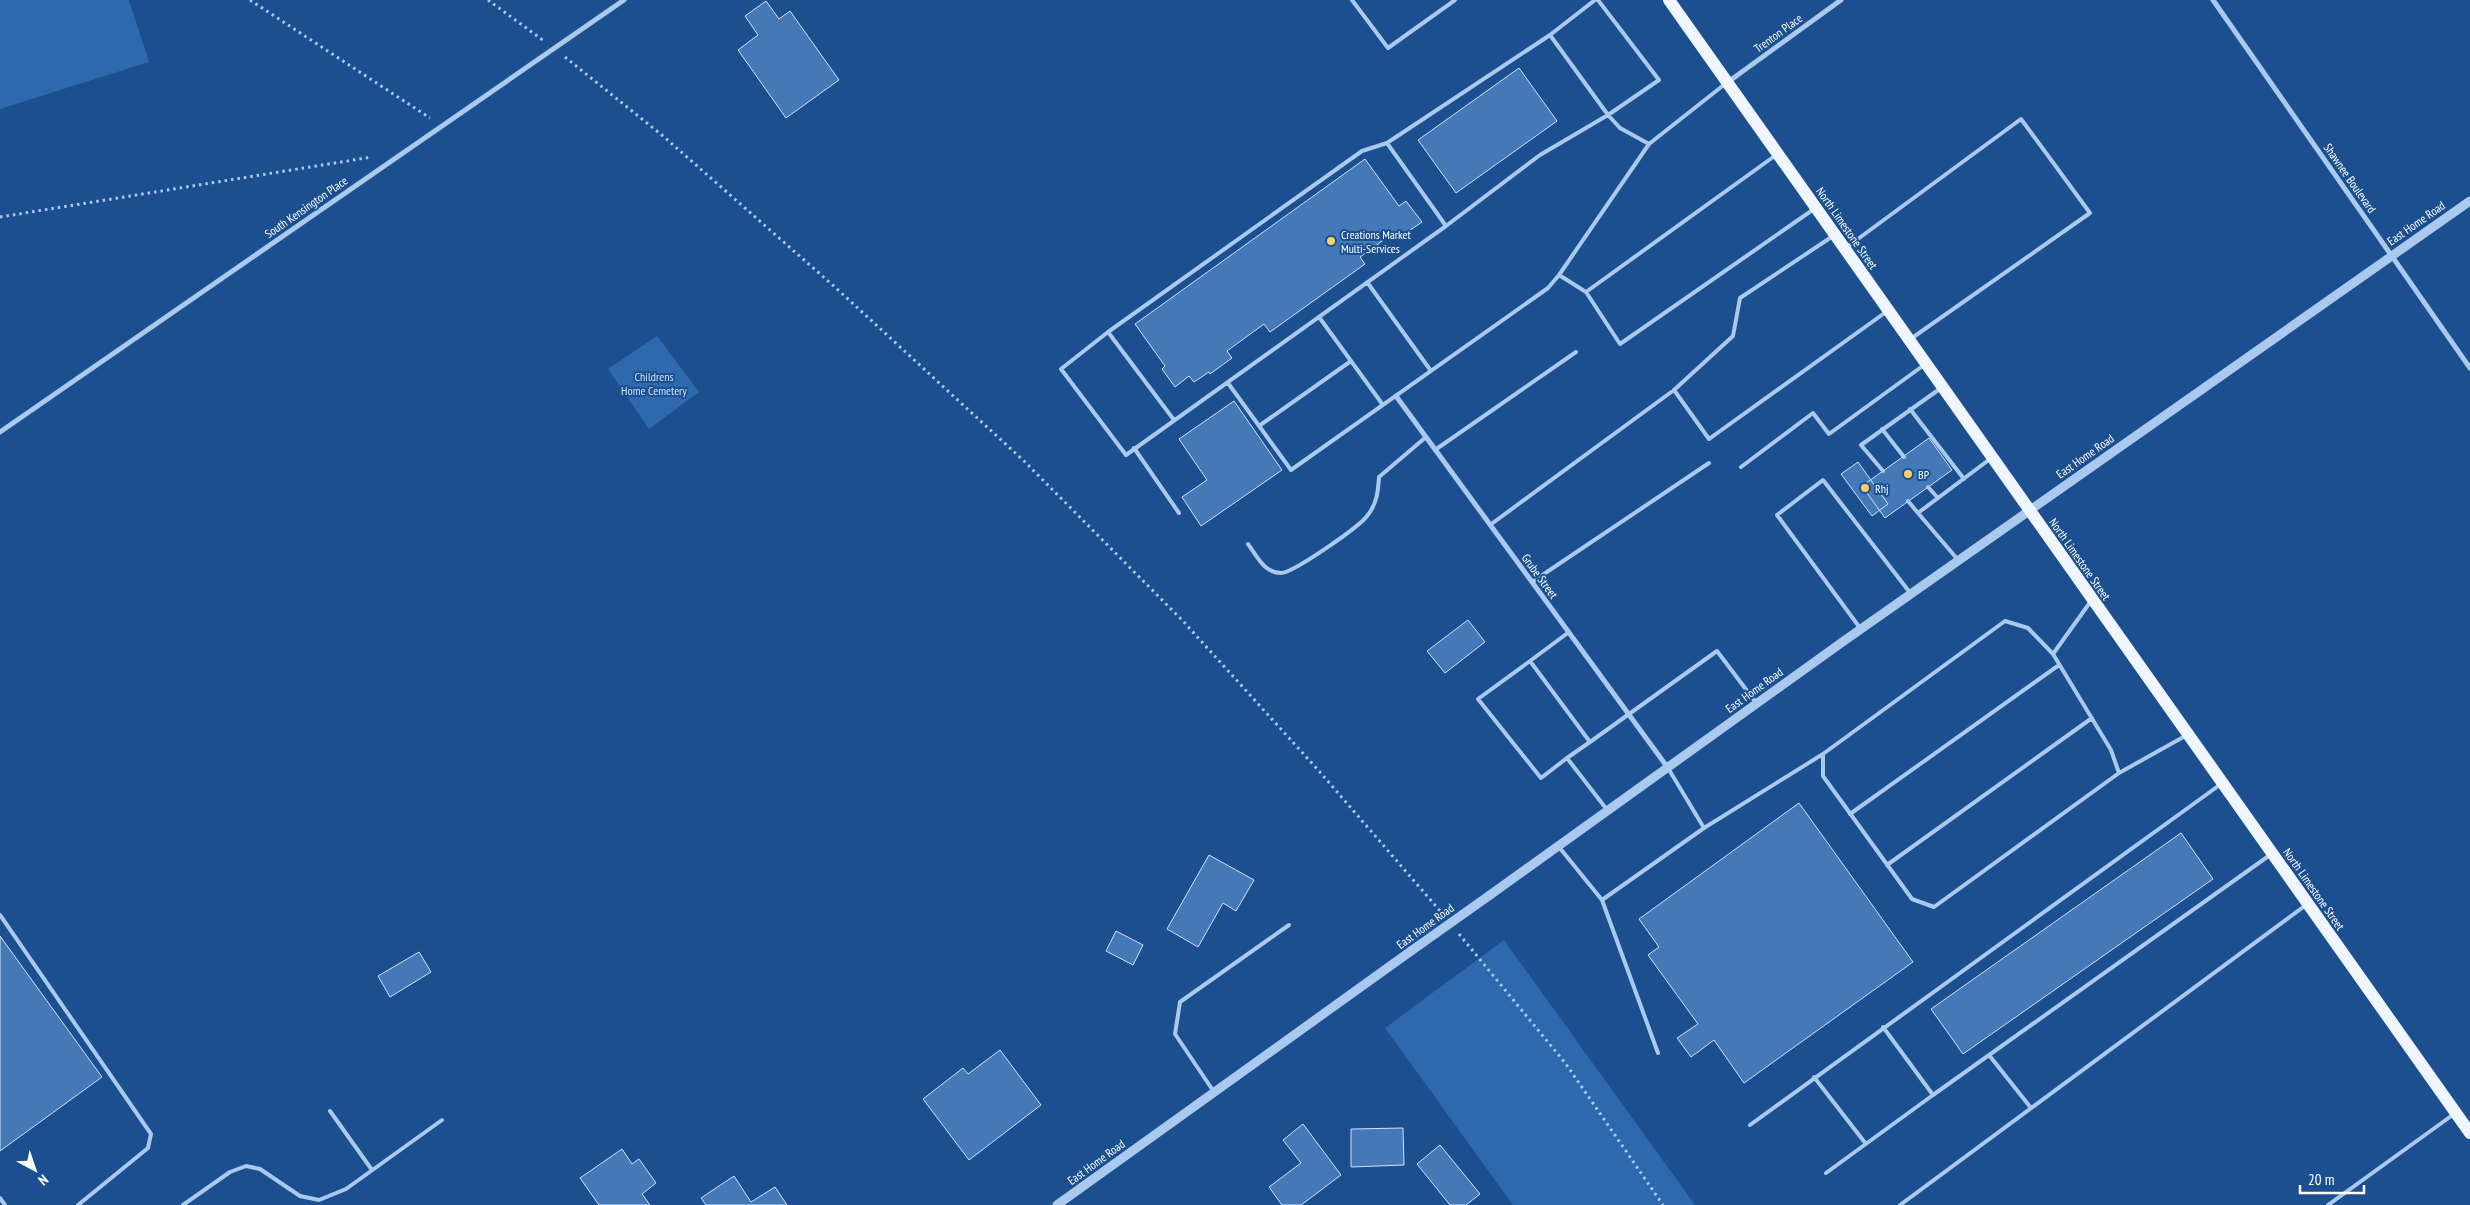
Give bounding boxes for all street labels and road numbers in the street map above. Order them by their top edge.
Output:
street label: Trenton Place [1751,10,1805,56]
street label: Shawnee Boulevard [2320,140,2380,216]
street label: South Kensington Place [262,173,350,241]
street label: North Limestone Street [1813,184,1881,272]
street label: East Home Road [2384,198,2448,248]
street label: East Home Road [2053,431,2117,481]
street label: North Limestone Street [2046,515,2114,603]
street label: Grube Street [1519,551,1562,602]
street label: East Home Road [1722,664,1786,716]
street label: North Limestone Street [2280,845,2348,933]
street label: East Home Road [1393,900,1457,952]
street label: East Home Road [1064,1136,1128,1188]

